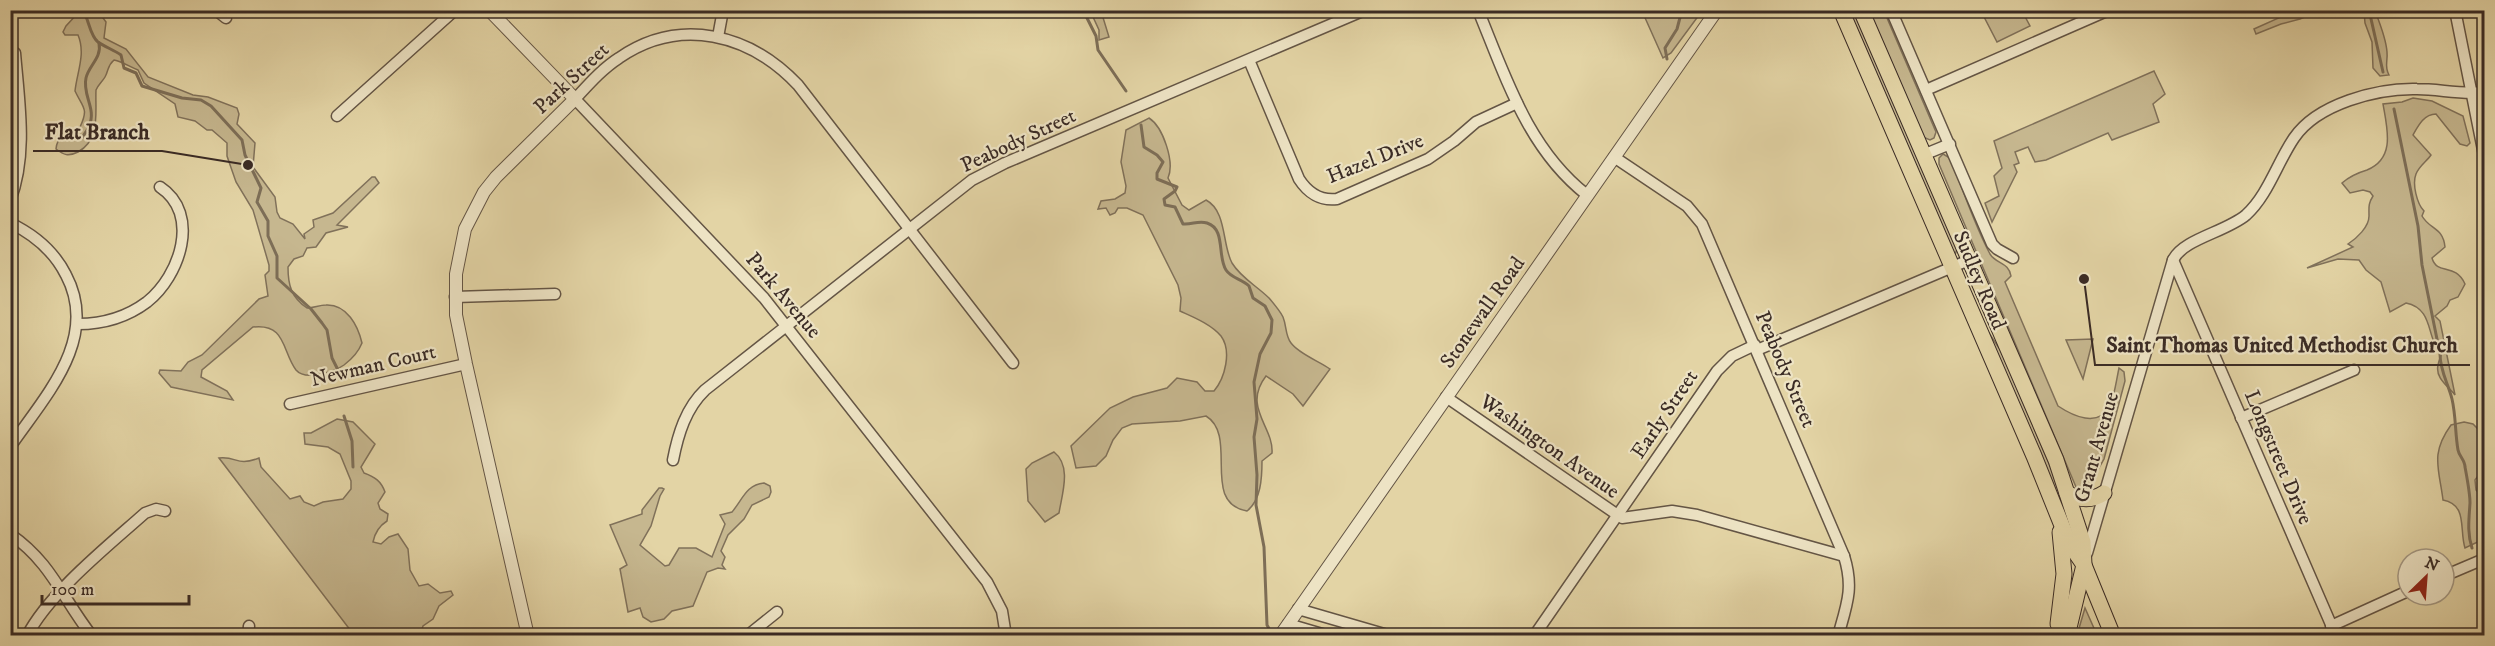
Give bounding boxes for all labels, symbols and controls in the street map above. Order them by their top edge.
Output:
street label: Park Street [529,37,615,120]
street label: Peabody Street [957,103,1080,179]
callout: Flat Branch [33,111,162,151]
text: Flat Branch [45,119,150,146]
street label: Hazel Drive [1323,128,1428,190]
street label: Sudley Road [1947,227,2012,334]
street label: Park Avenue [740,247,827,344]
street label: Stonewall Road [1435,251,1531,373]
street label: Peabody Street [1749,307,1821,432]
callout: Saint Thomas United Methodist Church [2095,325,2470,365]
text: Saint Thomas United Methodist Church [2106,332,2458,359]
street label: Newman Court [308,339,439,393]
street label: Early Street [1626,365,1704,464]
street label: Longstreet Drive [2238,386,2318,529]
street label: Washington Avenue [1474,388,1625,505]
street label: Grant Avenue [2069,389,2125,506]
north arrow [2396,547,2456,607]
text: N [2422,552,2442,576]
scale bar [42,568,189,606]
text: 100 m [51,579,94,601]

